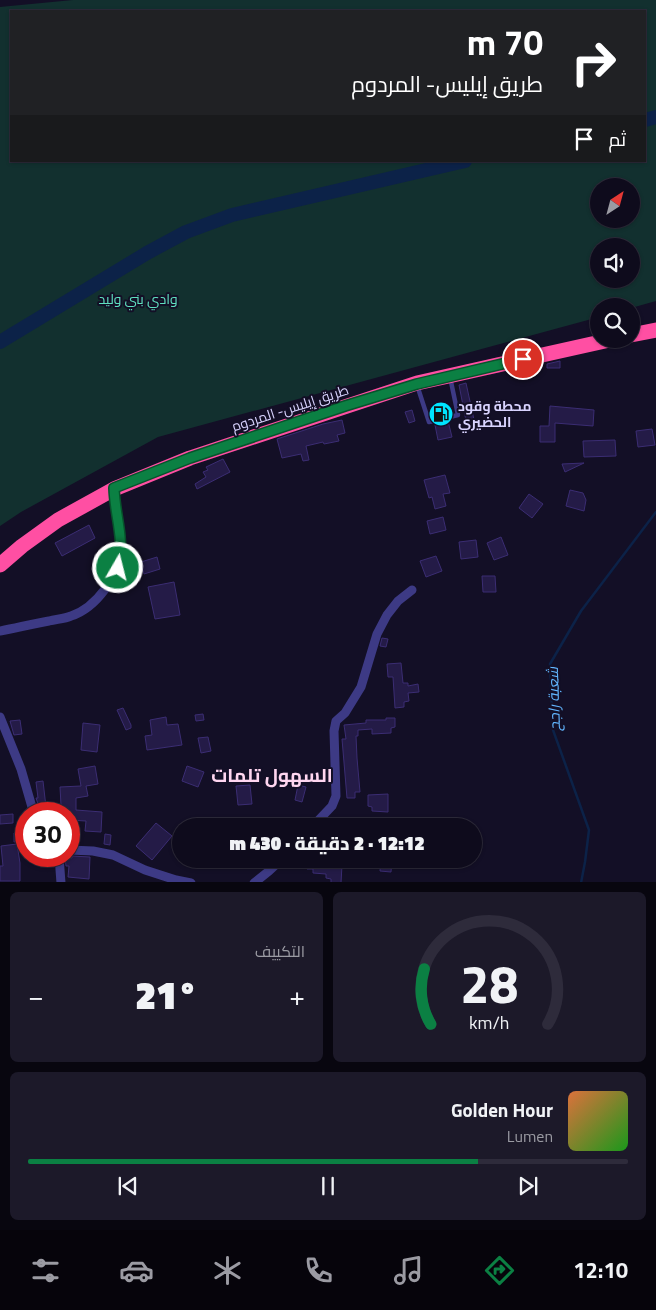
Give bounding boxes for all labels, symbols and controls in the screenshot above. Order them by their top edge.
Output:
text: 70 m [467,15,543,69]
icon: right [561,30,626,95]
text: طريق إيليس- المردوم [351,67,543,101]
text: ثم [608,124,626,153]
icon: arrive [570,125,598,153]
north arrow [590,178,640,228]
map controls [590,178,640,348]
button: sound [590,238,640,288]
park label: وادي بني وليد [98,288,178,311]
button: search [590,298,640,348]
pin [502,338,544,380]
icon: arrive [509,345,537,373]
street label: طريق إيليس- المردوم [229,379,351,436]
place label: محطة وقود الحضيري [458,395,532,433]
fuel station icon: محطة وقود الحضيري [428,401,454,427]
position arrow [91,541,143,593]
water label: شعبة راجح [541,666,566,732]
district label: السهول تلمات [211,760,333,789]
speed limit sign: 30 [15,802,80,867]
text: 12:12 · 2 دقيقة · 430 m [229,828,425,857]
text: التكييف [255,939,305,963]
text: 28 [460,944,519,1023]
text: 21° [135,966,198,1024]
text: − [28,974,44,1017]
text: + [289,974,305,1017]
text: km/h [469,1009,510,1036]
text: Golden Hour [451,1095,553,1124]
text: Lumen [507,1124,553,1148]
icon: previous [114,1172,142,1200]
icon: pause [314,1172,342,1200]
icon: next [514,1172,542,1200]
icon: filters [28,1253,63,1288]
icon: car [119,1253,154,1288]
icon: climate [210,1253,245,1288]
icon: phone [301,1253,336,1288]
icon: music [391,1253,426,1288]
icon: directions [482,1253,517,1288]
text: 12:10 [573,1253,628,1287]

